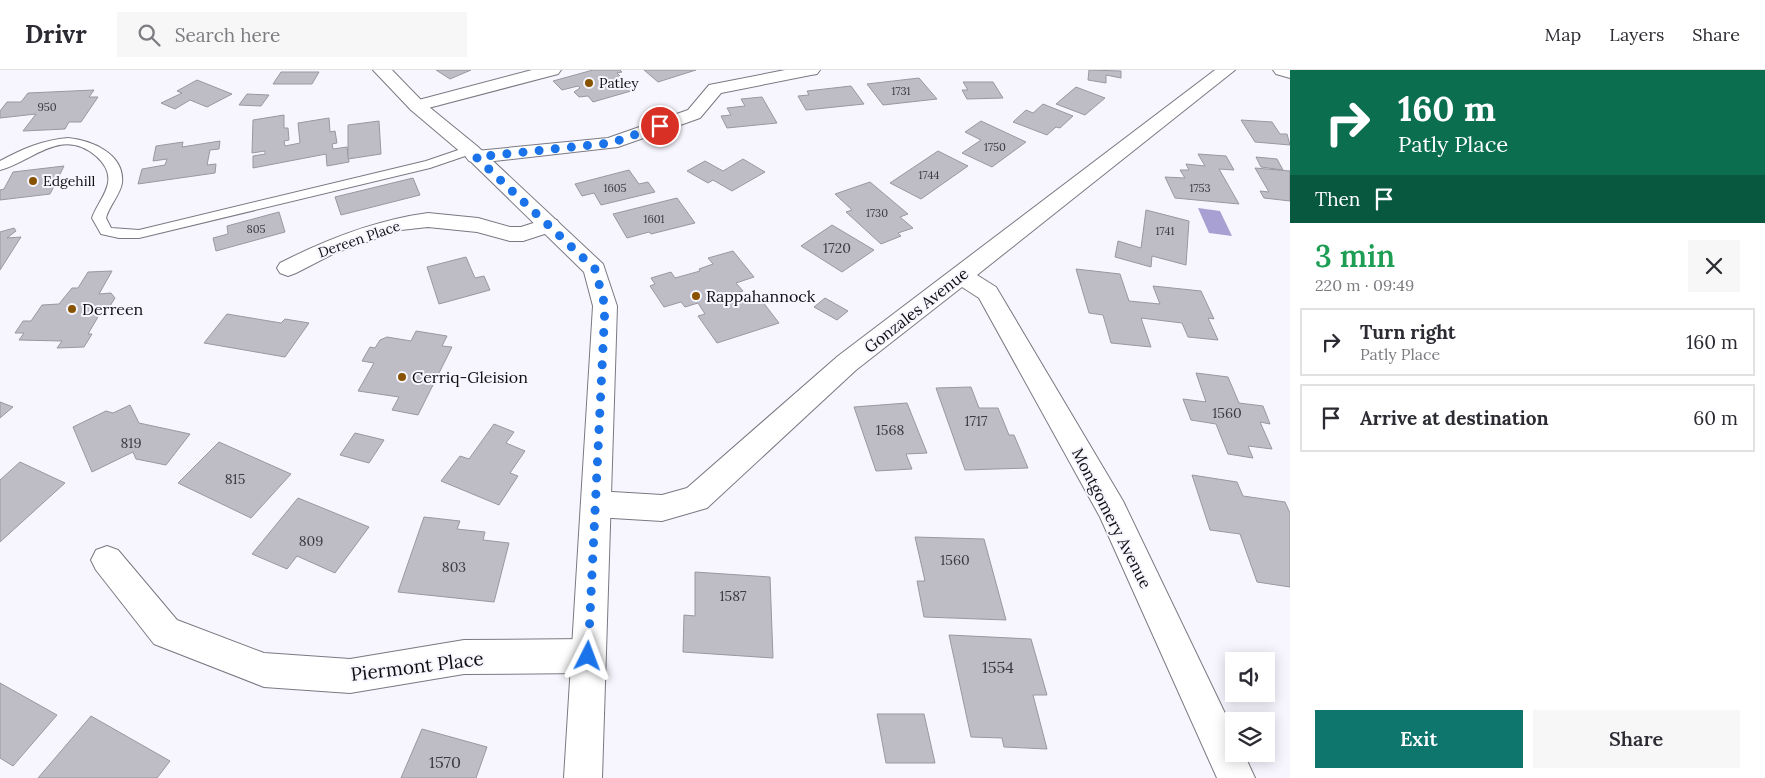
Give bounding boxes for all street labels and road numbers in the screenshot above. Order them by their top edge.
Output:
street label: Dereen Place [316,216,403,261]
street label: Gonzales Avenue [860,263,972,357]
street label: Montgomery Avenue [1068,444,1156,592]
street label: Piermont Place [349,646,485,686]

